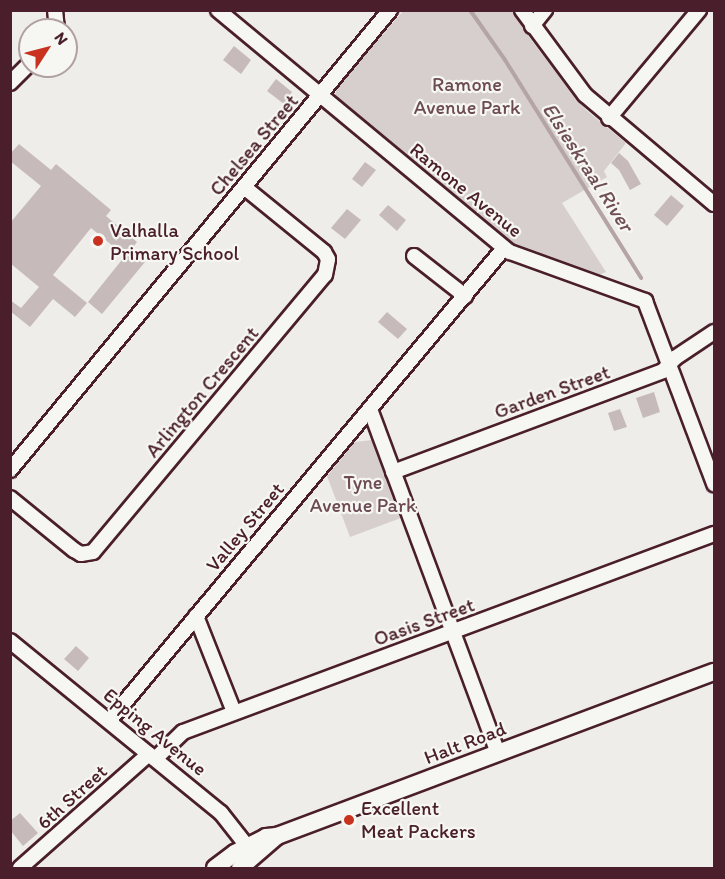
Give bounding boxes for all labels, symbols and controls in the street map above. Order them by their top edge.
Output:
north arrow [18,18,78,78]
text: N [50,28,72,48]
park label: Ramone Avenue Park [414,72,520,119]
street label: Chelsea Street [205,89,303,201]
water label: Elsieskraal River [537,98,639,236]
street label: Ramone Avenue [405,138,527,242]
place label: Valhalla Primary School [110,218,239,265]
marker: Valhalla Primary School [91,234,105,248]
street label: Arlington Crescent [140,322,264,462]
street label: Garden Street [491,360,613,424]
park label: Tyne Avenue Park [310,470,416,517]
street label: Valley Street [201,478,289,576]
street label: Oasis Street [371,593,477,651]
street label: Epping Avenue [99,683,211,781]
street label: Halt Road [421,717,509,769]
street label: 6th Street [32,759,112,835]
place label: Excellent Meat Packers [361,796,475,843]
marker: Excellent Meat Packers [342,813,356,827]

